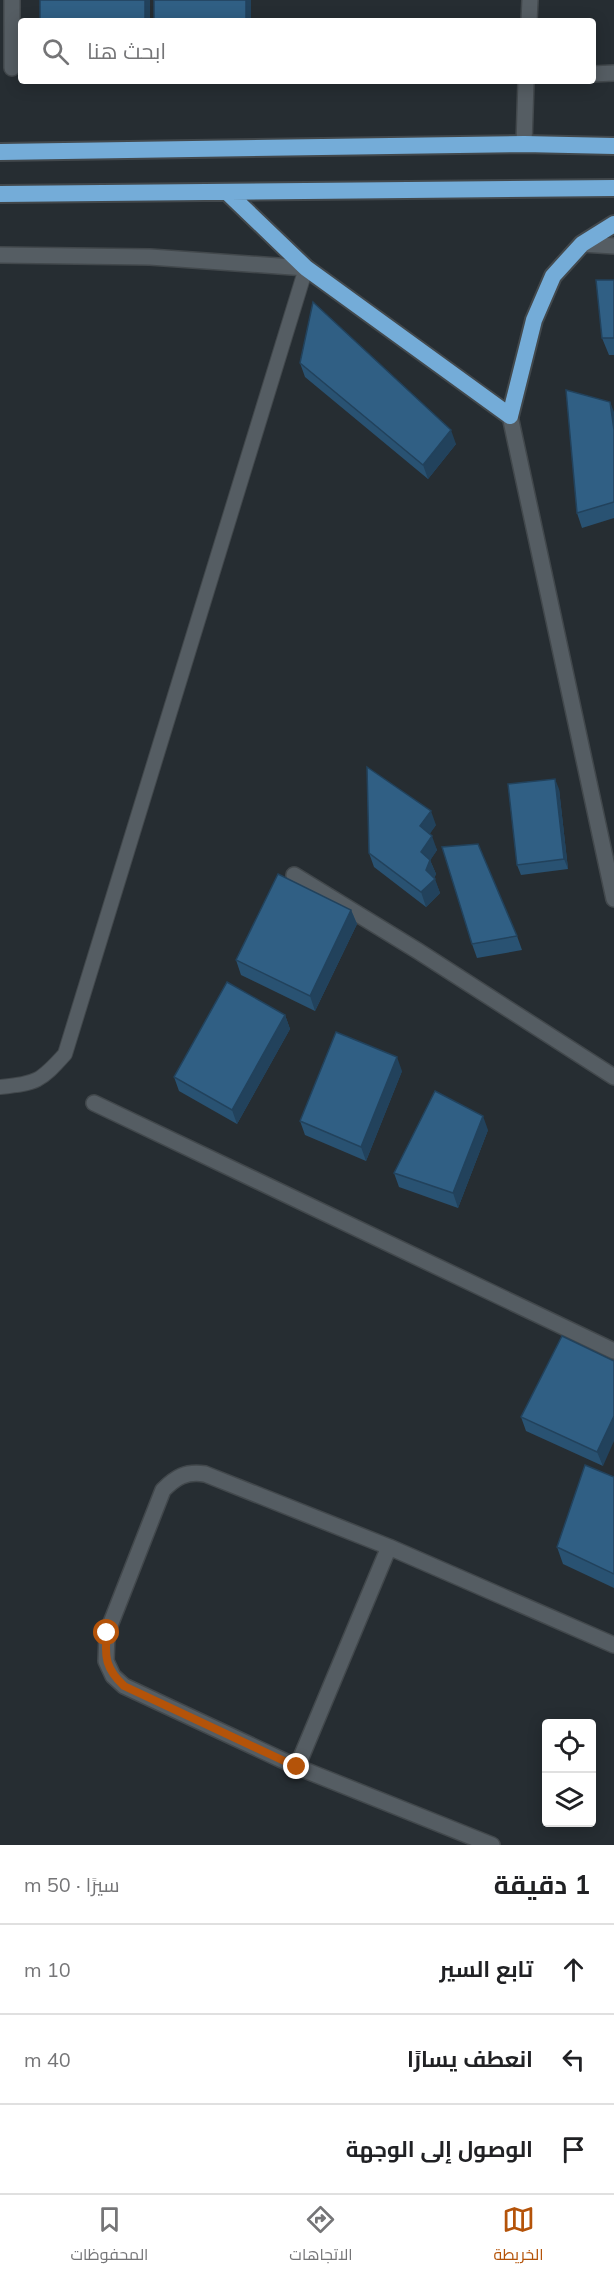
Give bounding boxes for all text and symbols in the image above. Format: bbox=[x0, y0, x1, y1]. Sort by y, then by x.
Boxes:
search box bbox=[18, 18, 596, 84]
icon: search bbox=[39, 35, 72, 68]
text: ابحث هنا bbox=[87, 37, 166, 65]
route start bbox=[93, 1619, 119, 1645]
map controls bbox=[542, 1719, 596, 1827]
button: locate bbox=[542, 1719, 596, 1773]
route end bbox=[283, 1753, 309, 1779]
button: layers bbox=[542, 1773, 596, 1827]
text: 1 دقيقة bbox=[494, 1868, 590, 1901]
text: سيرًا · 50 m bbox=[24, 1872, 120, 1897]
icon: ahead bbox=[557, 1953, 590, 1986]
text: تابع السير bbox=[439, 1955, 533, 1983]
text: 10 m bbox=[24, 1957, 71, 1982]
icon: left bbox=[557, 2043, 590, 2076]
text: انعطف يسارًا bbox=[407, 2045, 533, 2073]
text: 40 m bbox=[24, 2047, 71, 2072]
icon: arrive bbox=[557, 2133, 590, 2166]
text: الوصول إلى الوجهة bbox=[346, 2135, 533, 2163]
tab: المحفوظات bbox=[70, 2203, 148, 2269]
tab: الاتجاهات bbox=[289, 2203, 353, 2269]
tab: الخريطة bbox=[494, 2203, 544, 2269]

